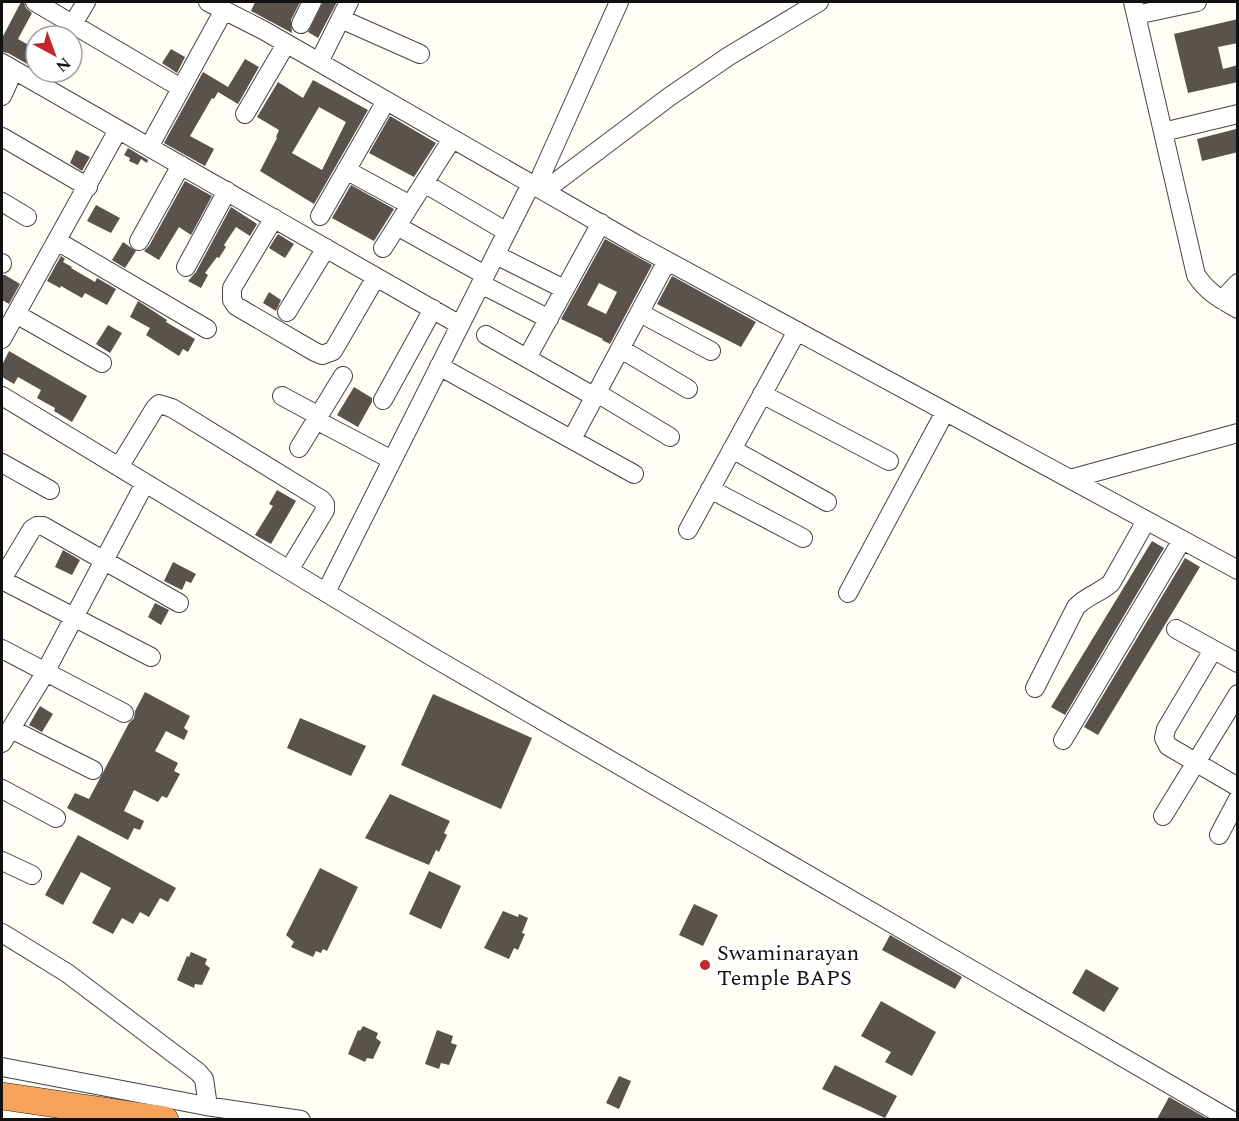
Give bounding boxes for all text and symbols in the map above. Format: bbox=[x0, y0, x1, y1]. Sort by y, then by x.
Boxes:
north arrow bbox=[24, 24, 84, 84]
text: N bbox=[50, 51, 76, 78]
place label: Swaminarayan Temple BAPS bbox=[717, 937, 859, 995]
marker: Swaminarayan Temple BAPS bbox=[698, 958, 712, 972]

